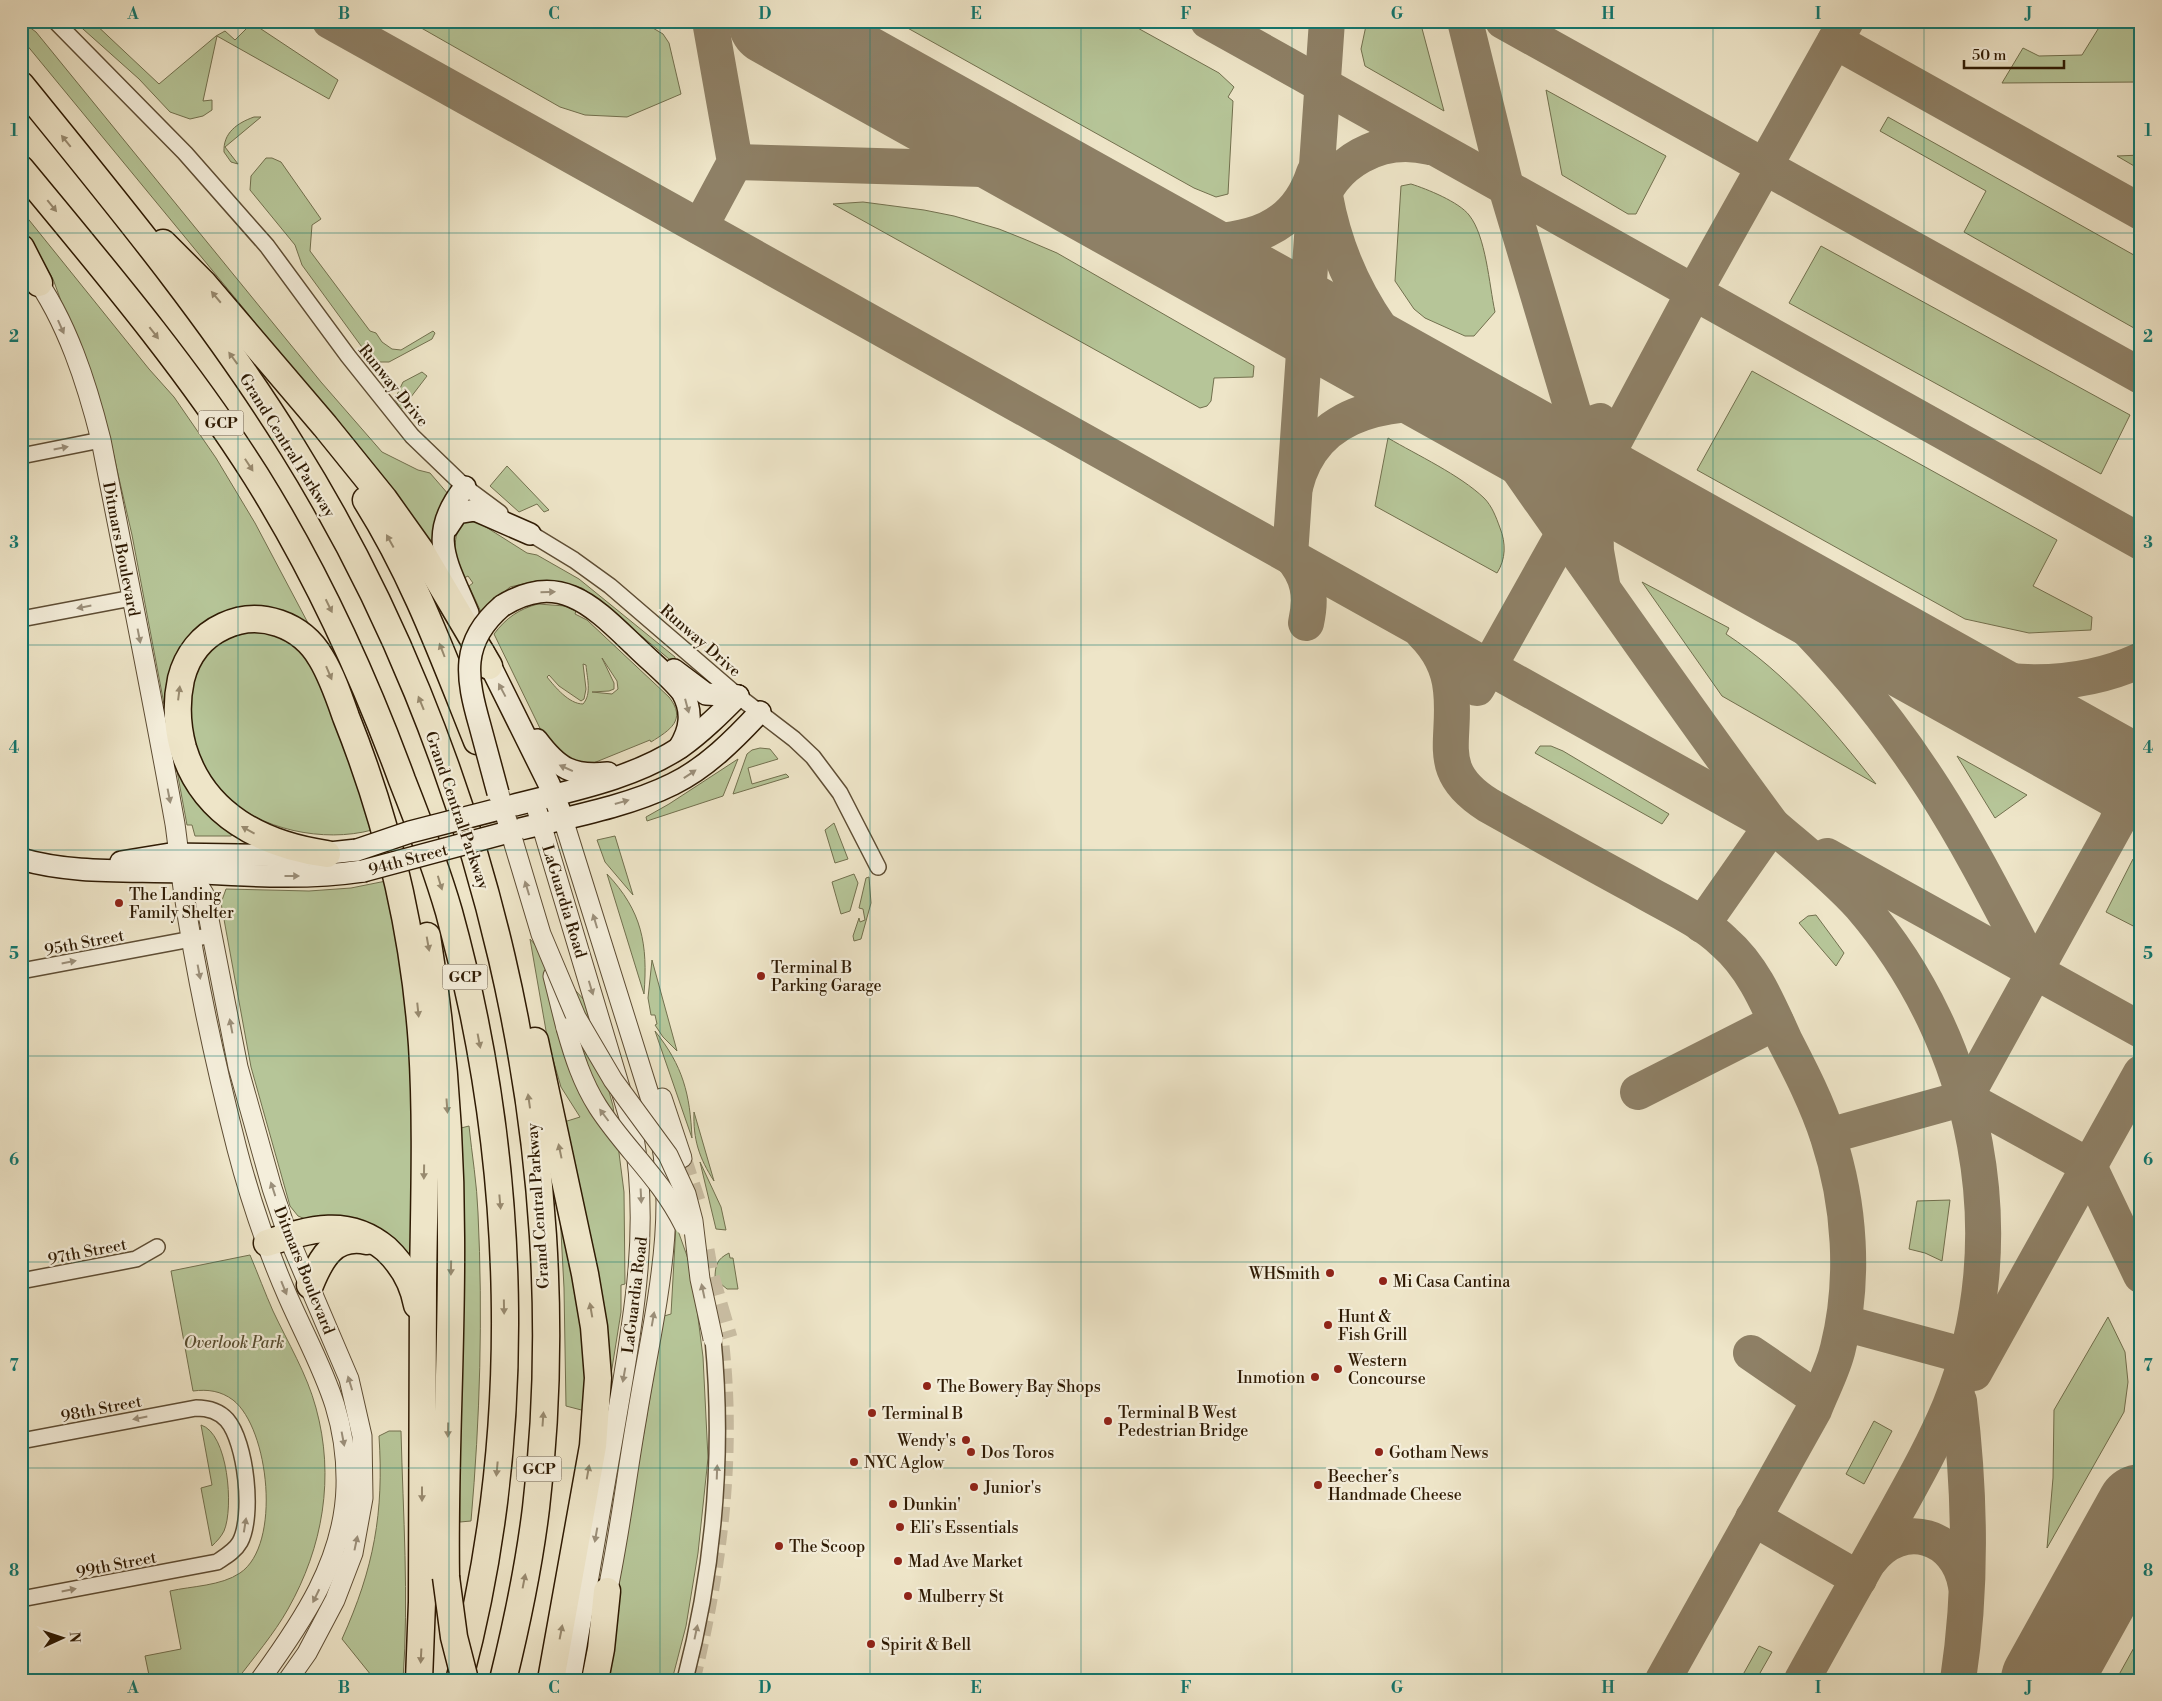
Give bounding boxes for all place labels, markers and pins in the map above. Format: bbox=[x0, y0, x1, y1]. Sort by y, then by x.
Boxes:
place label: The Landing Family Shelter bbox=[129, 885, 234, 923]
marker: The Landing Family Shelter bbox=[113, 897, 125, 909]
place label: Terminal B Parking Garage bbox=[771, 958, 882, 996]
marker: Terminal B Parking Garage bbox=[755, 970, 767, 982]
place label: WHSmith bbox=[1248, 1264, 1320, 1284]
marker: WHSmith bbox=[1324, 1267, 1336, 1279]
place label: Mi Casa Cantina bbox=[1393, 1272, 1511, 1292]
marker: Mi Casa Cantina bbox=[1377, 1275, 1389, 1287]
place label: Hunt & Fish Grill bbox=[1338, 1307, 1407, 1345]
marker: Hunt & Fish Grill bbox=[1322, 1319, 1334, 1331]
place label: Western Concourse bbox=[1347, 1351, 1426, 1389]
marker: Western Concourse bbox=[1332, 1363, 1344, 1375]
place label: Inmotion bbox=[1237, 1368, 1305, 1388]
marker: Inmotion bbox=[1309, 1371, 1321, 1383]
place label: The Bowery Bay Shops bbox=[937, 1377, 1101, 1397]
marker: The Bowery Bay Shops bbox=[921, 1380, 933, 1392]
place label: Terminal B West Pedestrian Bridge bbox=[1118, 1403, 1248, 1441]
place label: Terminal B bbox=[882, 1404, 963, 1424]
marker: Terminal B bbox=[866, 1407, 878, 1419]
marker: Terminal B West Pedestrian Bridge bbox=[1102, 1415, 1114, 1427]
place label: Wendy's bbox=[896, 1431, 956, 1451]
marker: Wendy's bbox=[960, 1434, 972, 1446]
place label: Dos Toros bbox=[981, 1443, 1054, 1463]
place label: Gotham News bbox=[1389, 1443, 1489, 1463]
marker: Dos Toros bbox=[965, 1446, 977, 1458]
marker: Gotham News bbox=[1373, 1446, 1385, 1458]
place label: NYC Aglow bbox=[864, 1453, 945, 1473]
marker: NYC Aglow bbox=[848, 1456, 860, 1468]
place label: Beecher’s Handmade Cheese bbox=[1327, 1467, 1462, 1505]
place label: Junior's bbox=[983, 1478, 1041, 1498]
marker: Beecher’s Handmade Cheese bbox=[1312, 1479, 1324, 1491]
marker: Junior's bbox=[968, 1481, 980, 1493]
place label: Dunkin' bbox=[903, 1495, 961, 1515]
marker: Dunkin' bbox=[887, 1498, 899, 1510]
place label: Eli's Essentials bbox=[910, 1518, 1018, 1538]
marker: Eli's Essentials bbox=[894, 1521, 906, 1533]
place label: The Scoop bbox=[789, 1537, 865, 1557]
marker: The Scoop bbox=[773, 1540, 785, 1552]
place label: Mad Ave Market bbox=[908, 1552, 1023, 1572]
marker: Mad Ave Market bbox=[892, 1555, 904, 1567]
place label: Mulberry St bbox=[918, 1587, 1004, 1607]
marker: Mulberry St bbox=[902, 1590, 914, 1602]
place label: Spirit & Bell bbox=[881, 1635, 971, 1655]
marker: Spirit & Bell bbox=[865, 1638, 877, 1650]

